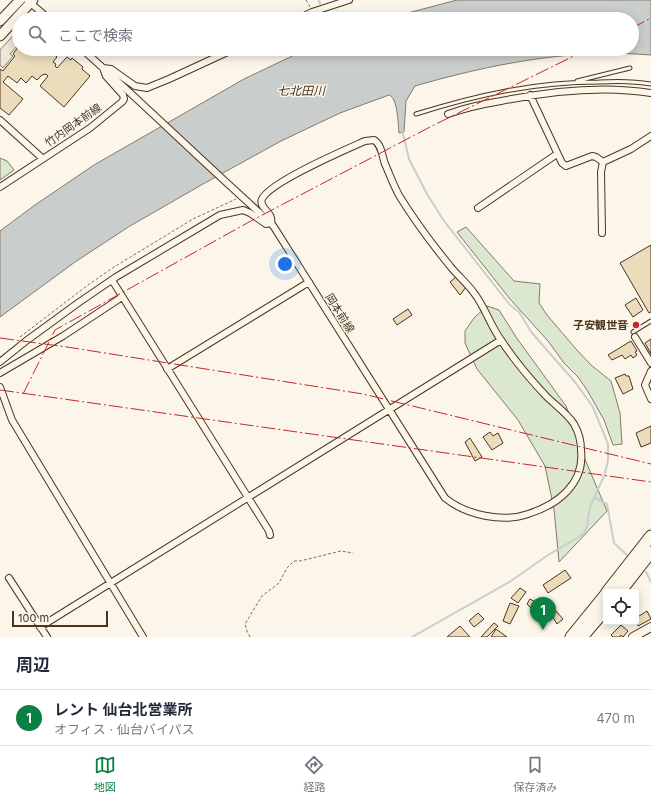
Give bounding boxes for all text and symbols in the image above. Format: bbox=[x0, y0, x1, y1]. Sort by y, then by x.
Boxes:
search box bbox=[12, 12, 639, 56]
icon: search bbox=[26, 23, 48, 45]
text: ここで検索 bbox=[58, 26, 133, 45]
water label: 七北田川 bbox=[277, 83, 327, 98]
street label: 竹内岡本前線 bbox=[42, 100, 104, 150]
your location bbox=[275, 254, 295, 274]
street label: 岡本前線 bbox=[322, 291, 358, 335]
place label: 子安観世音 bbox=[573, 318, 628, 332]
marker: 子安観世音 bbox=[631, 320, 641, 330]
map controls bbox=[603, 589, 639, 625]
button: locate bbox=[603, 589, 639, 625]
pin: 1 bbox=[530, 597, 556, 630]
scale bar bbox=[12, 609, 108, 628]
text: 100 m bbox=[18, 611, 49, 625]
text: 周辺 bbox=[16, 655, 50, 675]
text: レント 仙台北営業所 bbox=[54, 700, 193, 719]
text: 1 bbox=[26, 710, 32, 726]
text: 470 m bbox=[596, 710, 635, 726]
text: オフィス · 仙台バイパス bbox=[54, 721, 195, 737]
tab: 地図 bbox=[94, 754, 116, 794]
tab: 経路 bbox=[303, 754, 325, 794]
tab: 保存済み bbox=[513, 754, 557, 794]

